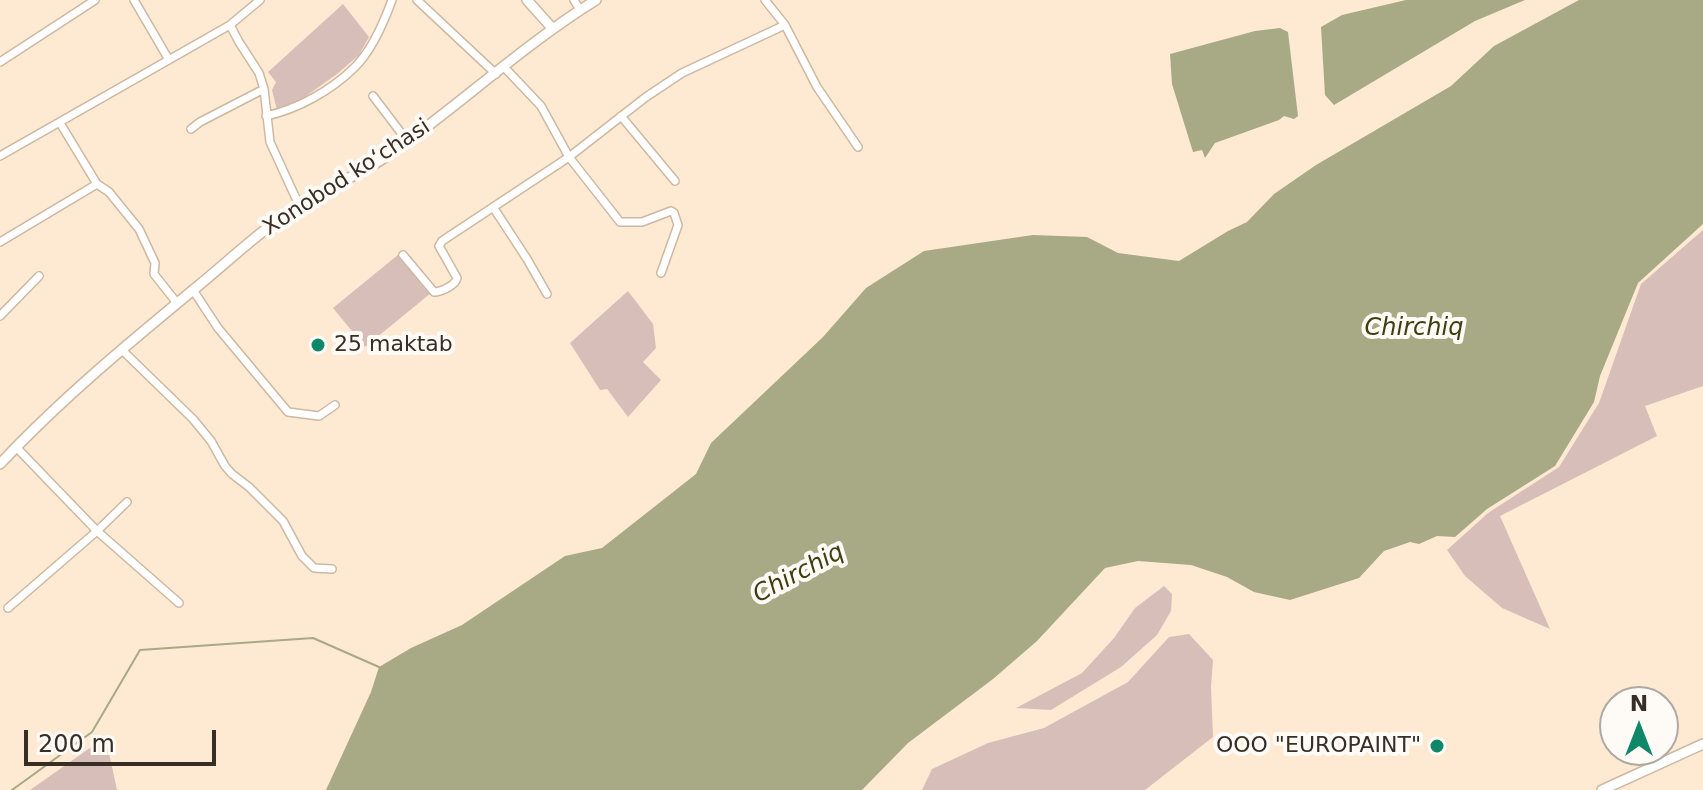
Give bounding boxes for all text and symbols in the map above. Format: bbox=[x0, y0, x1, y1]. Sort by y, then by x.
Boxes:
street label: Xonobod koʻchasi bbox=[259, 114, 435, 242]
water label: Chirchiq bbox=[1365, 315, 1463, 343]
place label: 25 maktab bbox=[334, 332, 453, 358]
marker: 25 maktab bbox=[309, 336, 327, 354]
water label: Chirchiq bbox=[749, 538, 849, 610]
north arrow bbox=[1599, 686, 1679, 766]
text: N bbox=[1630, 691, 1648, 716]
scale bar bbox=[28, 714, 220, 764]
text: 200 m bbox=[38, 730, 115, 758]
place label: OOO "EUROPAINT" bbox=[1216, 733, 1421, 759]
marker: OOO "EUROPAINT" bbox=[1428, 737, 1446, 755]

